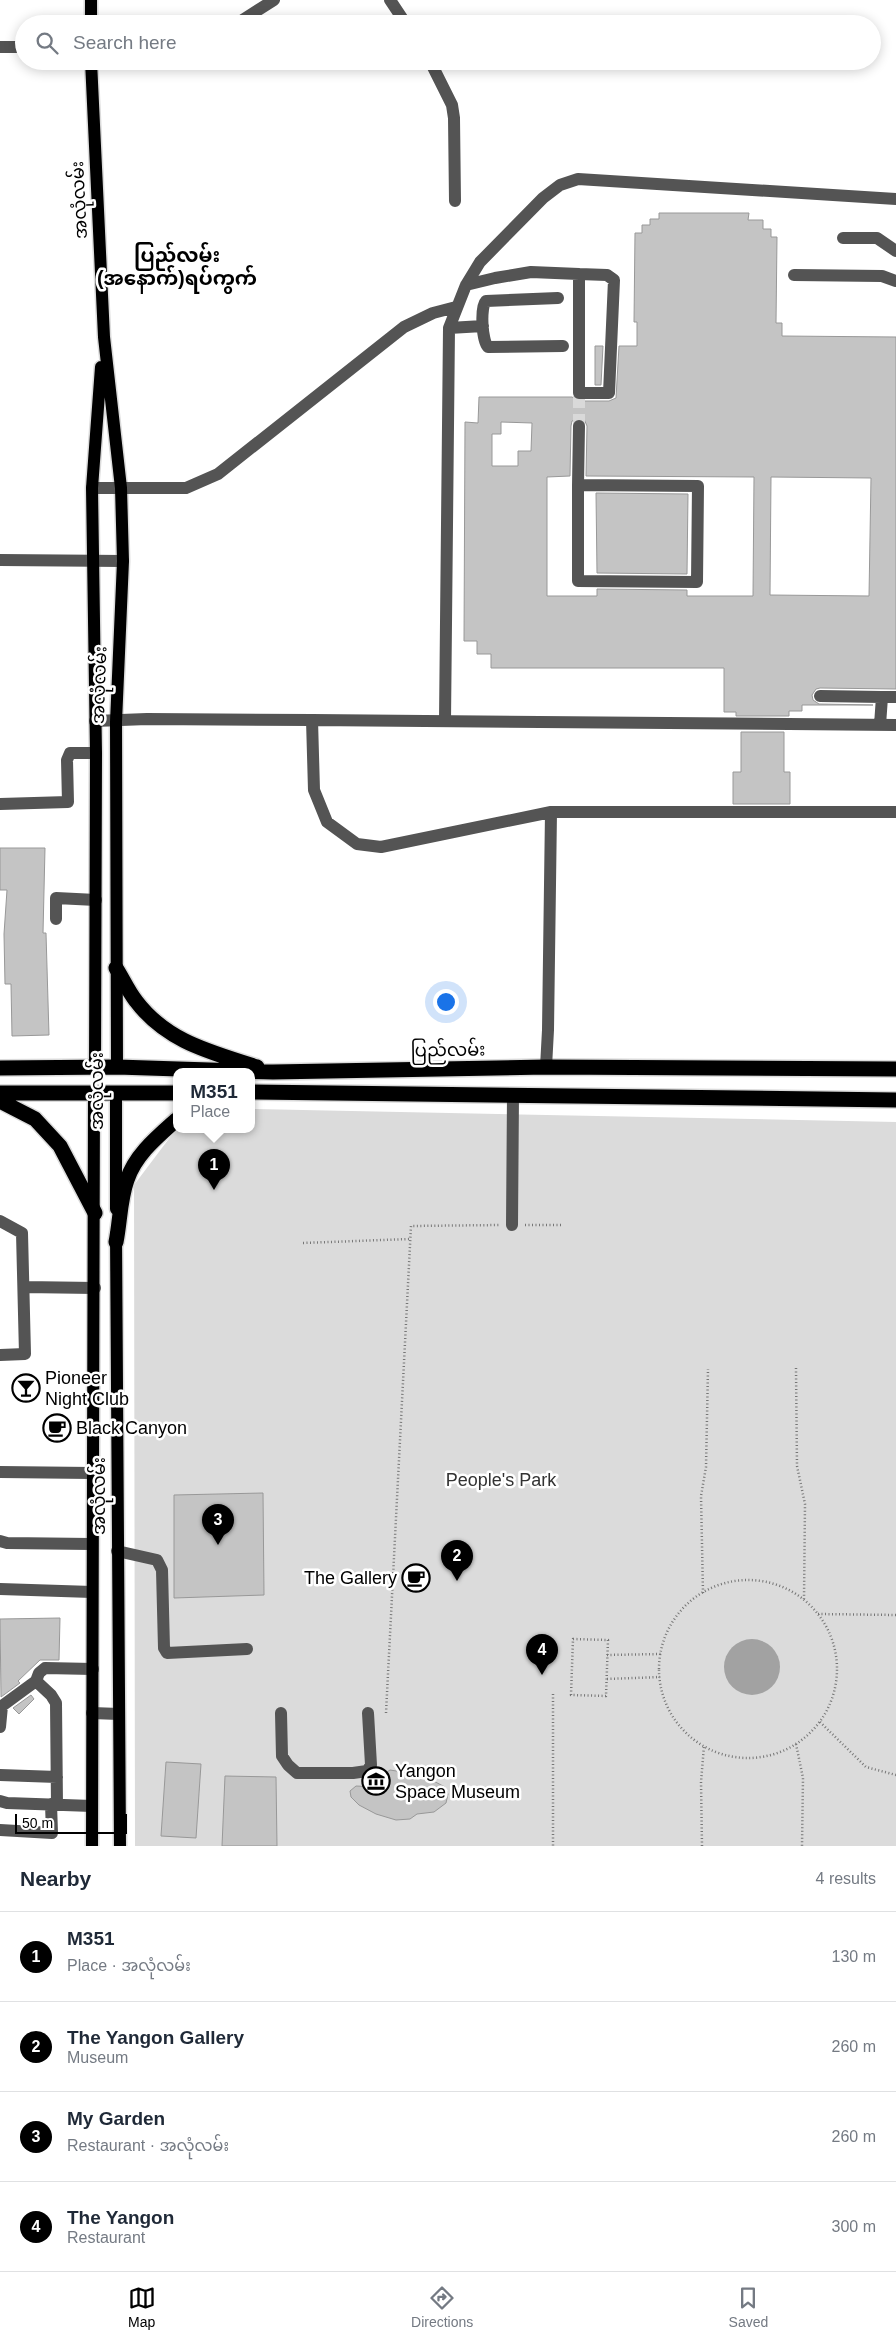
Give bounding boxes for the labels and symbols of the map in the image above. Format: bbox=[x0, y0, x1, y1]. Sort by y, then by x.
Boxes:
street label: အလုံလမ်း bbox=[64, 160, 96, 240]
district label: ပြည်လမ်း (အနောက်)ရပ်ကွက် bbox=[97, 242, 257, 294]
street label: အလုံလမ်း bbox=[85, 645, 115, 725]
your location bbox=[433, 989, 459, 1015]
street label: ပြည်လမ်း bbox=[410, 1036, 486, 1066]
street label: အလုံလမ်း bbox=[84, 1052, 112, 1130]
pin: 1 bbox=[198, 1149, 230, 1190]
place label: Pioneer Night Club bbox=[45, 1368, 129, 1409]
bar icon: Pioneer Night Club bbox=[11, 1373, 41, 1403]
cafe icon: Black Canyon bbox=[42, 1413, 72, 1443]
place label: Black Canyon bbox=[76, 1418, 187, 1438]
street label: အလုံလမ်း bbox=[86, 1457, 114, 1535]
park label: People's Park bbox=[446, 1470, 557, 1490]
pin: 3 bbox=[202, 1504, 234, 1545]
pin: 2 bbox=[441, 1540, 473, 1581]
cafe icon: The Gallery bbox=[401, 1563, 431, 1593]
place label: The Gallery bbox=[304, 1568, 397, 1588]
pin: 4 bbox=[526, 1634, 558, 1675]
place label: Yangon Space Museum bbox=[395, 1761, 520, 1802]
museum icon: Yangon Space Museum bbox=[361, 1766, 391, 1796]
scale bar bbox=[15, 1811, 128, 1834]

